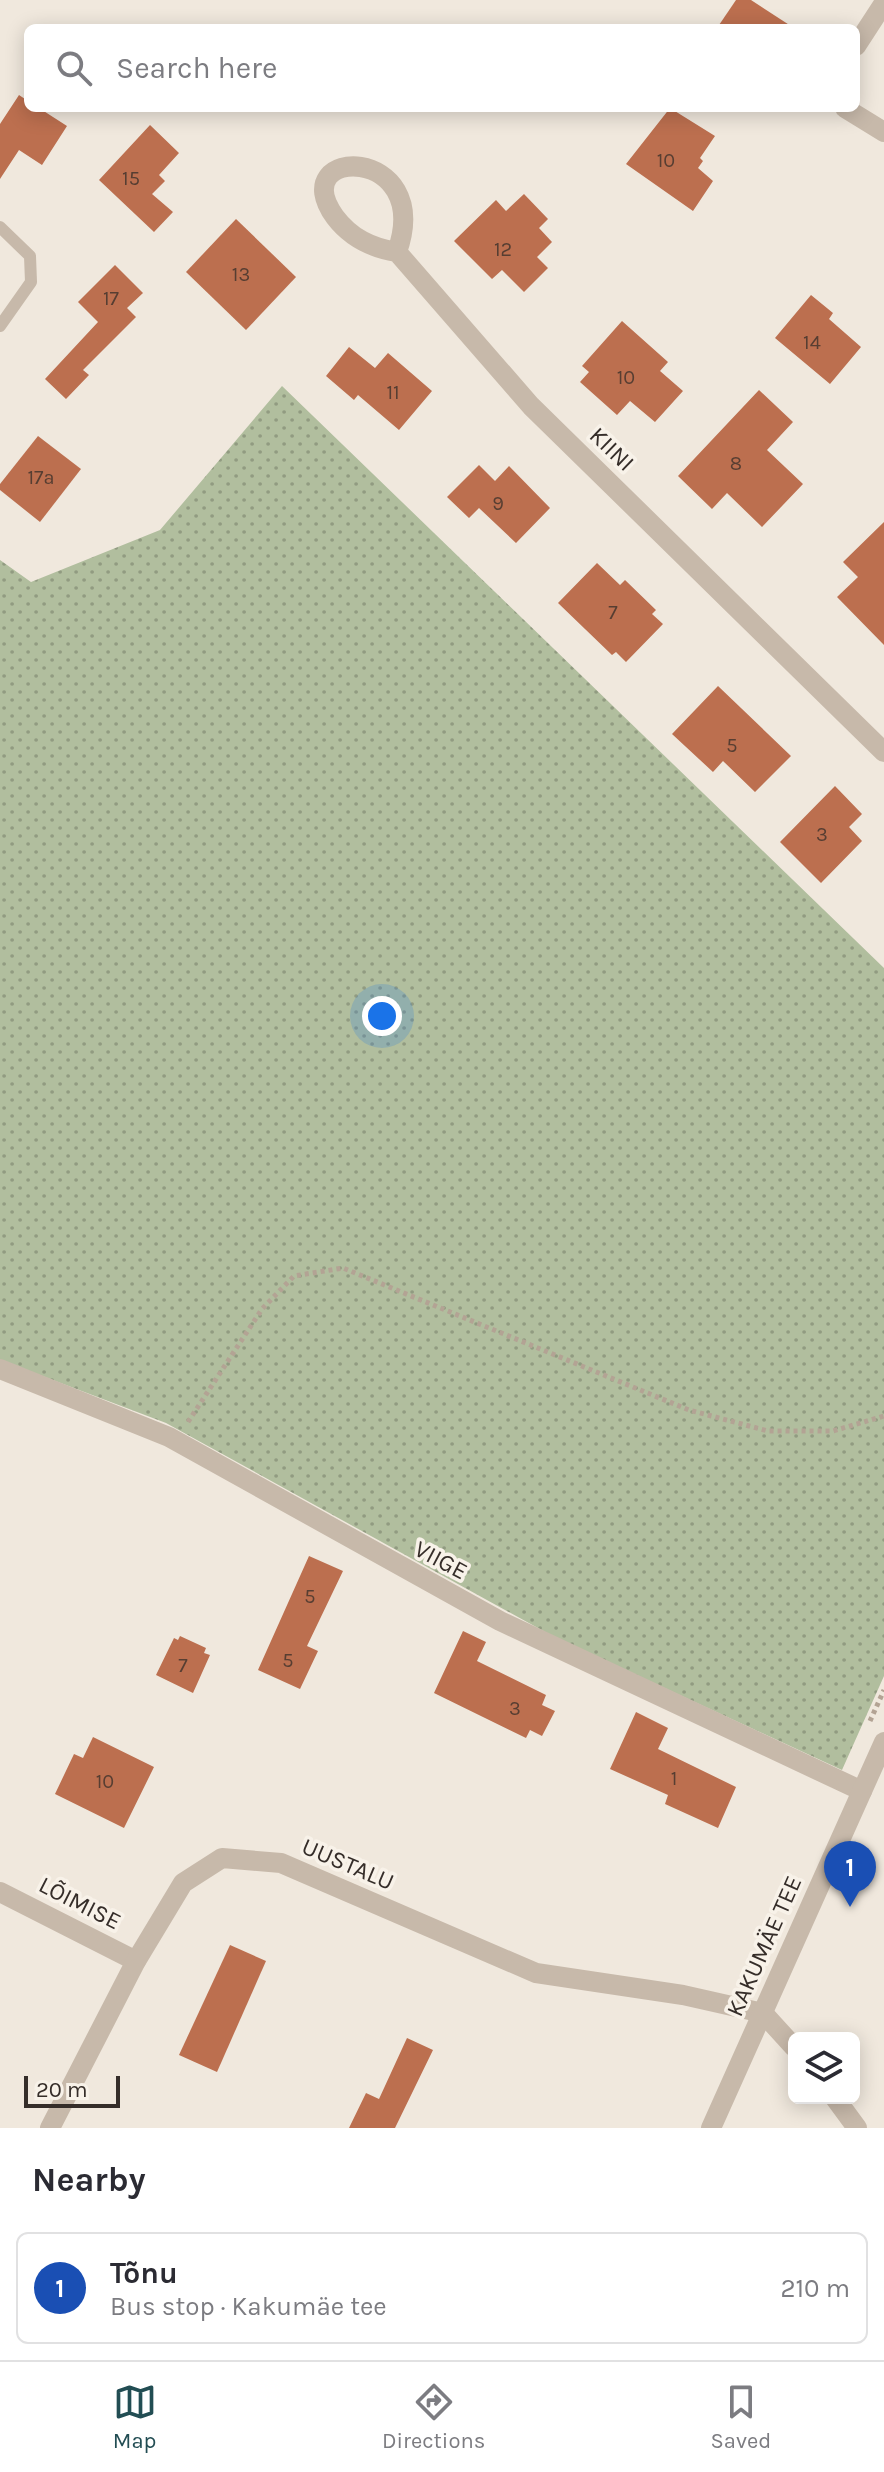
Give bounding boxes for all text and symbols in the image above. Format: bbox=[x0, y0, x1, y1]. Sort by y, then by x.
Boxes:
search box bbox=[24, 24, 860, 112]
icon: search bbox=[52, 46, 96, 90]
text: Search here bbox=[116, 50, 277, 86]
house number: 10 bbox=[657, 149, 675, 172]
house number: 15 bbox=[122, 167, 140, 190]
house number: 12 bbox=[494, 238, 512, 261]
house number: 13 bbox=[232, 263, 250, 286]
house number: 17 bbox=[103, 287, 120, 310]
house number: 14 bbox=[803, 331, 821, 354]
house number: 10 bbox=[617, 366, 635, 389]
house number: 11 bbox=[386, 381, 400, 404]
street label: KIINI bbox=[584, 421, 640, 477]
house number: 8 bbox=[730, 452, 742, 475]
house number: 17a bbox=[27, 466, 55, 489]
house number: 9 bbox=[492, 492, 504, 515]
house number: 7 bbox=[608, 601, 618, 624]
house number: 5 bbox=[726, 734, 738, 757]
house number: 3 bbox=[816, 823, 828, 846]
your location bbox=[362, 996, 402, 1036]
street label: VIIGE bbox=[410, 1535, 472, 1585]
house number: 5 bbox=[304, 1585, 316, 1608]
house number: 5 bbox=[282, 1649, 294, 1672]
house number: 7 bbox=[178, 1654, 188, 1677]
house number: 3 bbox=[509, 1697, 521, 1720]
house number: 1 bbox=[671, 1767, 677, 1790]
house number: 10 bbox=[96, 1770, 114, 1793]
street label: UUSTALU bbox=[298, 1832, 398, 1896]
pin: 1 bbox=[824, 1841, 876, 1907]
street label: LÕIMISE bbox=[34, 1870, 126, 1936]
street label: KAKUMÄE TEE bbox=[721, 1871, 807, 2021]
map controls bbox=[788, 2032, 860, 2104]
button: layers bbox=[788, 2032, 860, 2104]
scale bar bbox=[24, 2072, 120, 2108]
text: 20 m bbox=[36, 2077, 88, 2103]
text: Nearby bbox=[32, 2160, 146, 2200]
text: Tõnu bbox=[110, 2255, 178, 2291]
text: 1 bbox=[55, 2273, 65, 2304]
text: 210 m bbox=[780, 2273, 850, 2304]
text: Bus stop · Kakumäe tee bbox=[110, 2291, 387, 2322]
tab: Map bbox=[113, 2380, 157, 2454]
tab: Directions bbox=[382, 2380, 485, 2454]
tab: Saved bbox=[711, 2380, 771, 2454]

